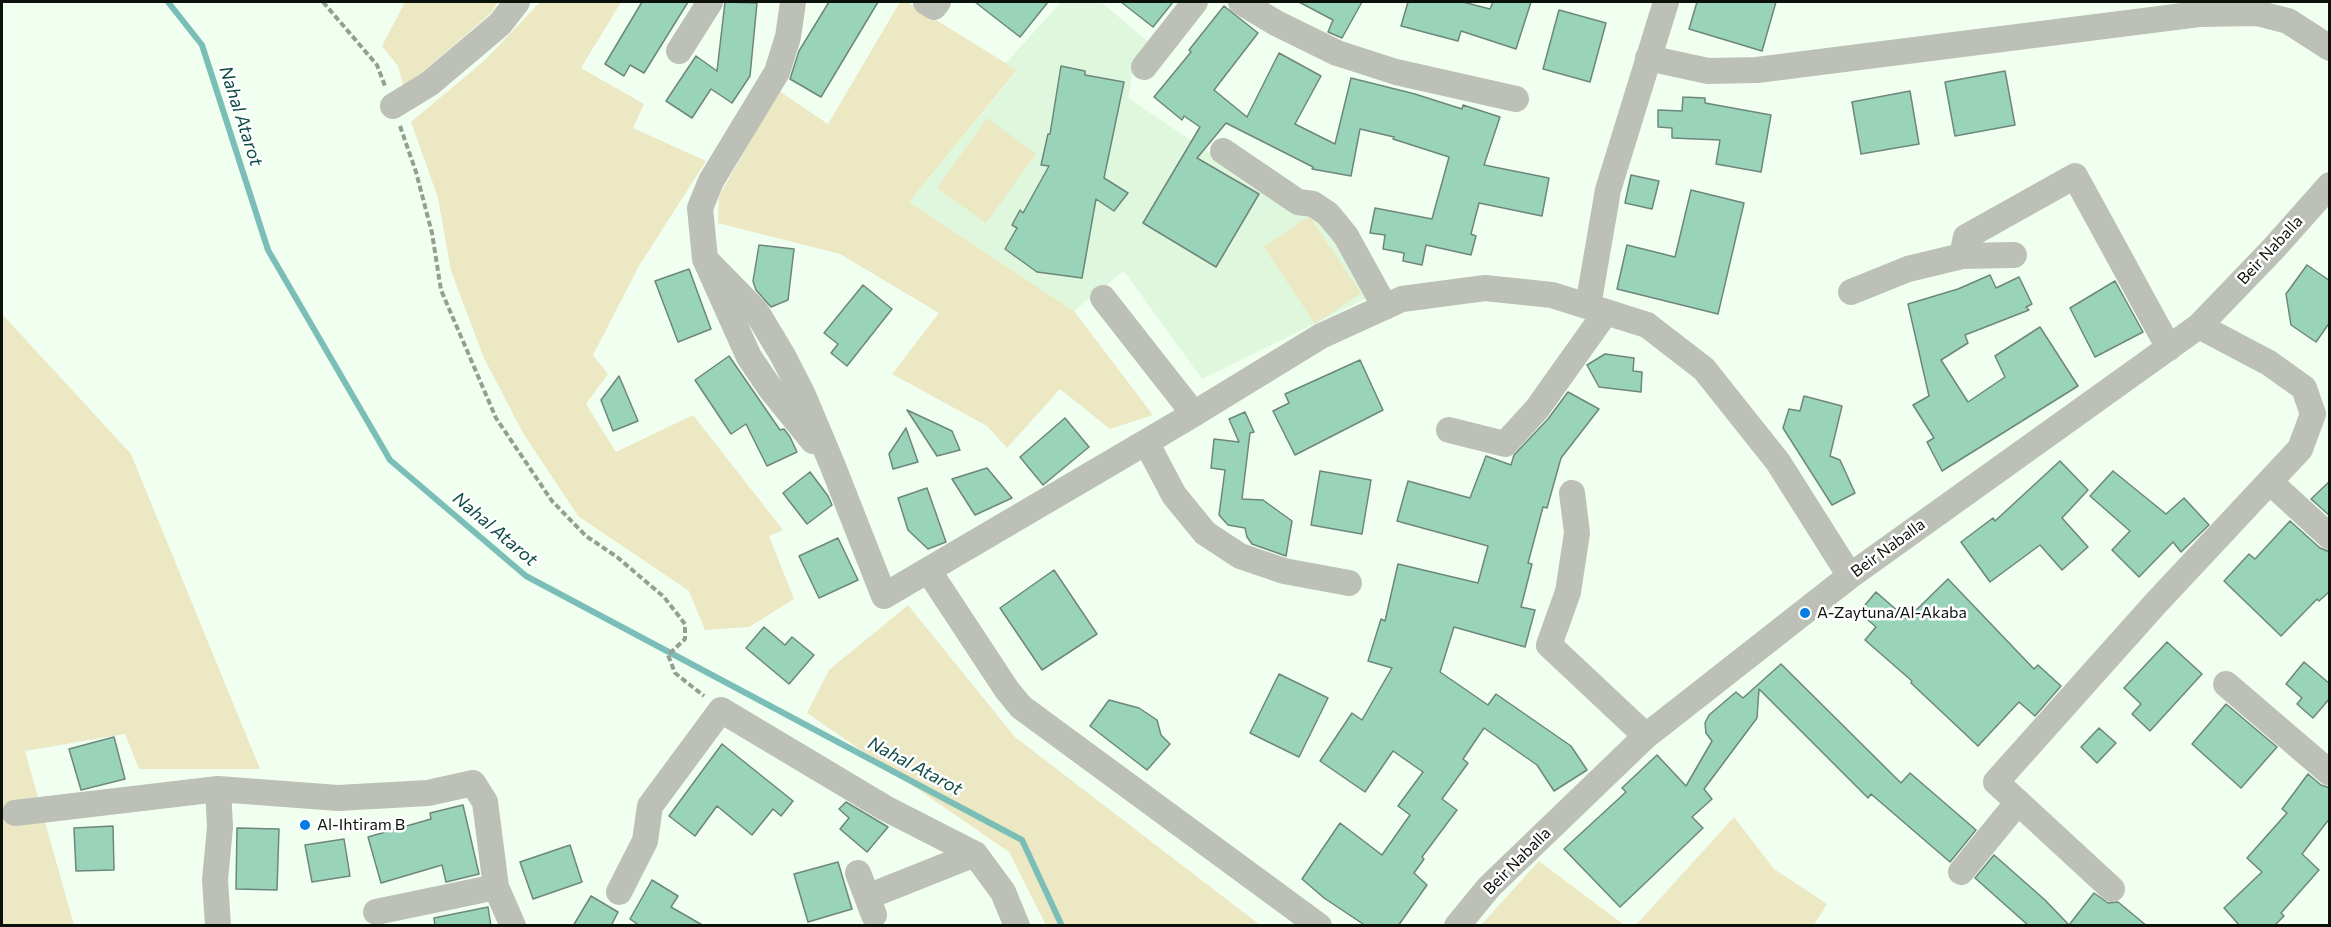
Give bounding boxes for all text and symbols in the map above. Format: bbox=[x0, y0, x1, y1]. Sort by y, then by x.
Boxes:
water label: Nahal Atarot bbox=[215, 63, 267, 169]
street label: Beir Naballa bbox=[2233, 212, 2307, 288]
water label: Nahal Atarot bbox=[448, 487, 542, 571]
street label: Beir Naballa bbox=[1847, 515, 1929, 581]
place label: A-Zaytuna/Al-Akaba bbox=[1817, 603, 1967, 623]
marker: A-Zaytuna/Al-Akaba bbox=[1798, 606, 1812, 620]
water label: Nahal Atarot bbox=[864, 732, 966, 800]
place label: Al-Ihtiram B bbox=[317, 815, 405, 835]
marker: Al-Ihtiram B bbox=[298, 818, 312, 832]
street label: Beir Naballa bbox=[1479, 823, 1555, 899]

